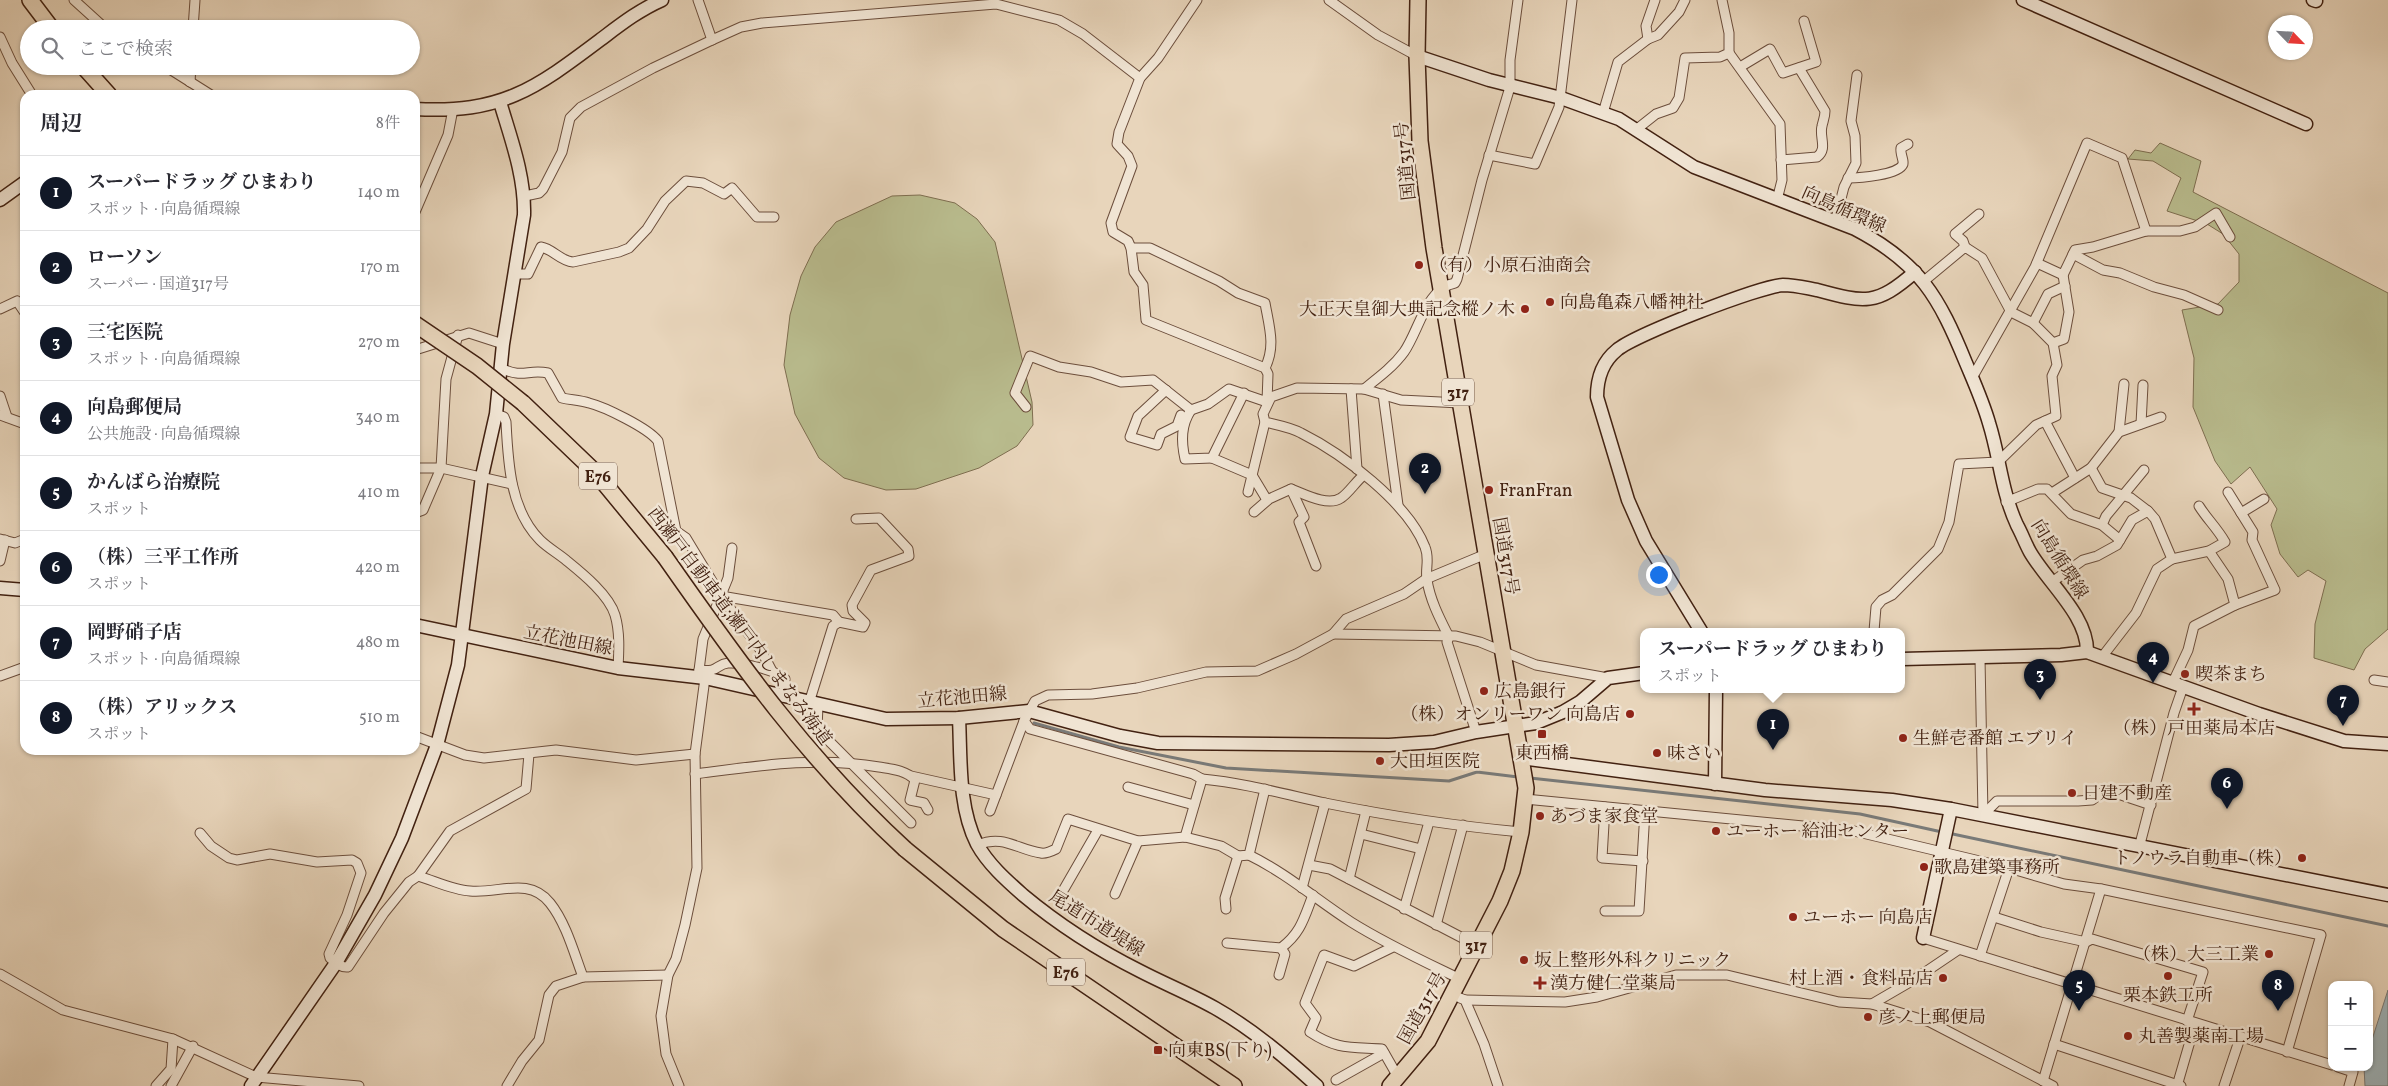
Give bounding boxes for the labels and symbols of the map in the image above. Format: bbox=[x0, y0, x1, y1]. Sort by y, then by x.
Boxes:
north arrow bbox=[2268, 15, 2313, 60]
street label: 国道317号 bbox=[1390, 120, 1423, 201]
street label: 向島循環線 bbox=[1797, 181, 1890, 240]
place label: （有）小原石油商会 bbox=[1429, 254, 1591, 279]
marker: （有）小原石油商会 bbox=[1413, 259, 1425, 271]
place label: 向島亀森八幡神社 bbox=[1560, 291, 1704, 316]
marker: 向島亀森八幡神社 bbox=[1544, 296, 1556, 308]
place label: 大正天皇御大典記念樅ノ木 bbox=[1299, 298, 1515, 323]
marker: 大正天皇御大典記念樅ノ木 bbox=[1519, 303, 1531, 315]
road number: 317 bbox=[1442, 378, 1474, 406]
pin: 2 bbox=[1409, 453, 1441, 494]
road number: E76 bbox=[579, 462, 617, 490]
place label: FranFran bbox=[1499, 479, 1573, 504]
marker: FranFran bbox=[1483, 484, 1495, 496]
street label: 西瀬戸自動車道;瀬戸内しまなみ海道 bbox=[641, 503, 837, 751]
street label: 国道317号 bbox=[1485, 515, 1524, 597]
street label: 向島循環線 bbox=[2024, 515, 2093, 605]
your location bbox=[1646, 562, 1672, 588]
street label: 立花池田線 bbox=[521, 621, 614, 662]
pin: 4 bbox=[2137, 642, 2169, 683]
pin: 3 bbox=[2024, 659, 2056, 700]
place label: 喫茶まち bbox=[2195, 663, 2267, 688]
marker: 喫茶まち bbox=[2179, 668, 2191, 680]
place label: 広島銀行 bbox=[1494, 680, 1566, 705]
street label: 立花池田線 bbox=[916, 682, 1008, 715]
marker: 広島銀行 bbox=[1478, 685, 1490, 697]
pin: 7 bbox=[2327, 685, 2359, 726]
place label: （株）オンリーワン 向島店 bbox=[1400, 703, 1620, 728]
marker: （株）戸田薬局本店 bbox=[2188, 703, 2200, 715]
marker: （株）オンリーワン 向島店 bbox=[1624, 708, 1636, 720]
pin: 1 bbox=[1757, 709, 1789, 750]
place label: （株）戸田薬局本店 bbox=[2113, 717, 2275, 742]
place label: 生鮮壱番館 エブリイ bbox=[1913, 727, 2077, 752]
marker: 東西橋 bbox=[1536, 728, 1548, 740]
marker: 生鮮壱番館 エブリイ bbox=[1897, 732, 1909, 744]
place label: 東西橋 bbox=[1515, 742, 1569, 767]
place label: 味さい bbox=[1667, 742, 1721, 767]
marker: 味さい bbox=[1651, 747, 1663, 759]
place label: 大田垣医院 bbox=[1390, 750, 1480, 775]
marker: 大田垣医院 bbox=[1374, 755, 1386, 767]
pin: 6 bbox=[2211, 768, 2243, 809]
place label: 日建不動産 bbox=[2082, 782, 2172, 807]
marker: 日建不動産 bbox=[2066, 787, 2078, 799]
place label: あづま家食堂 bbox=[1550, 805, 1658, 830]
marker: あづま家食堂 bbox=[1534, 810, 1546, 822]
place label: ユーホー 給油センター bbox=[1726, 820, 1909, 845]
marker: ユーホー 給油センター bbox=[1710, 825, 1722, 837]
place label: トノウラ自動車（株） bbox=[2113, 847, 2292, 872]
marker: トノウラ自動車（株） bbox=[2296, 852, 2308, 864]
place label: 歌島建築事務所 bbox=[1934, 856, 2060, 881]
marker: 歌島建築事務所 bbox=[1918, 861, 1930, 873]
street label: 尾道市道堤線 bbox=[1044, 885, 1149, 963]
place label: ユーホー 向島店 bbox=[1803, 906, 1933, 931]
marker: ユーホー 向島店 bbox=[1787, 911, 1799, 923]
road number: 317 bbox=[1460, 932, 1492, 958]
place label: （株）大三工業 bbox=[2133, 943, 2259, 968]
marker: （株）大三工業 bbox=[2263, 948, 2275, 960]
place label: 坂上整形外科クリニック bbox=[1534, 949, 1731, 974]
marker: 坂上整形外科クリニック bbox=[1518, 954, 1530, 966]
road number: E76 bbox=[1047, 959, 1085, 986]
place label: 村上酒・食料品店 bbox=[1789, 967, 1933, 992]
street label: 国道317号 bbox=[1393, 968, 1453, 1049]
pin: 5 bbox=[2063, 970, 2095, 1011]
marker: 栗本鉄工所 bbox=[2162, 970, 2174, 982]
pin: 8 bbox=[2262, 970, 2294, 1011]
place label: 漢方健仁堂薬局 bbox=[1550, 972, 1676, 997]
marker: 村上酒・食料品店 bbox=[1937, 972, 1949, 984]
marker: 漢方健仁堂薬局 bbox=[1534, 977, 1546, 989]
place label: 栗本鉄工所 bbox=[2123, 984, 2213, 1009]
place label: 彦ノ上郵便局 bbox=[1878, 1006, 1986, 1031]
marker: 彦ノ上郵便局 bbox=[1862, 1011, 1874, 1023]
place label: 丸善製薬南工場 bbox=[2138, 1025, 2264, 1050]
marker: 丸善製薬南工場 bbox=[2122, 1030, 2134, 1042]
place label: 向東BS(下り) bbox=[1168, 1039, 1272, 1064]
marker: 向東BS(下り) bbox=[1152, 1044, 1164, 1056]

